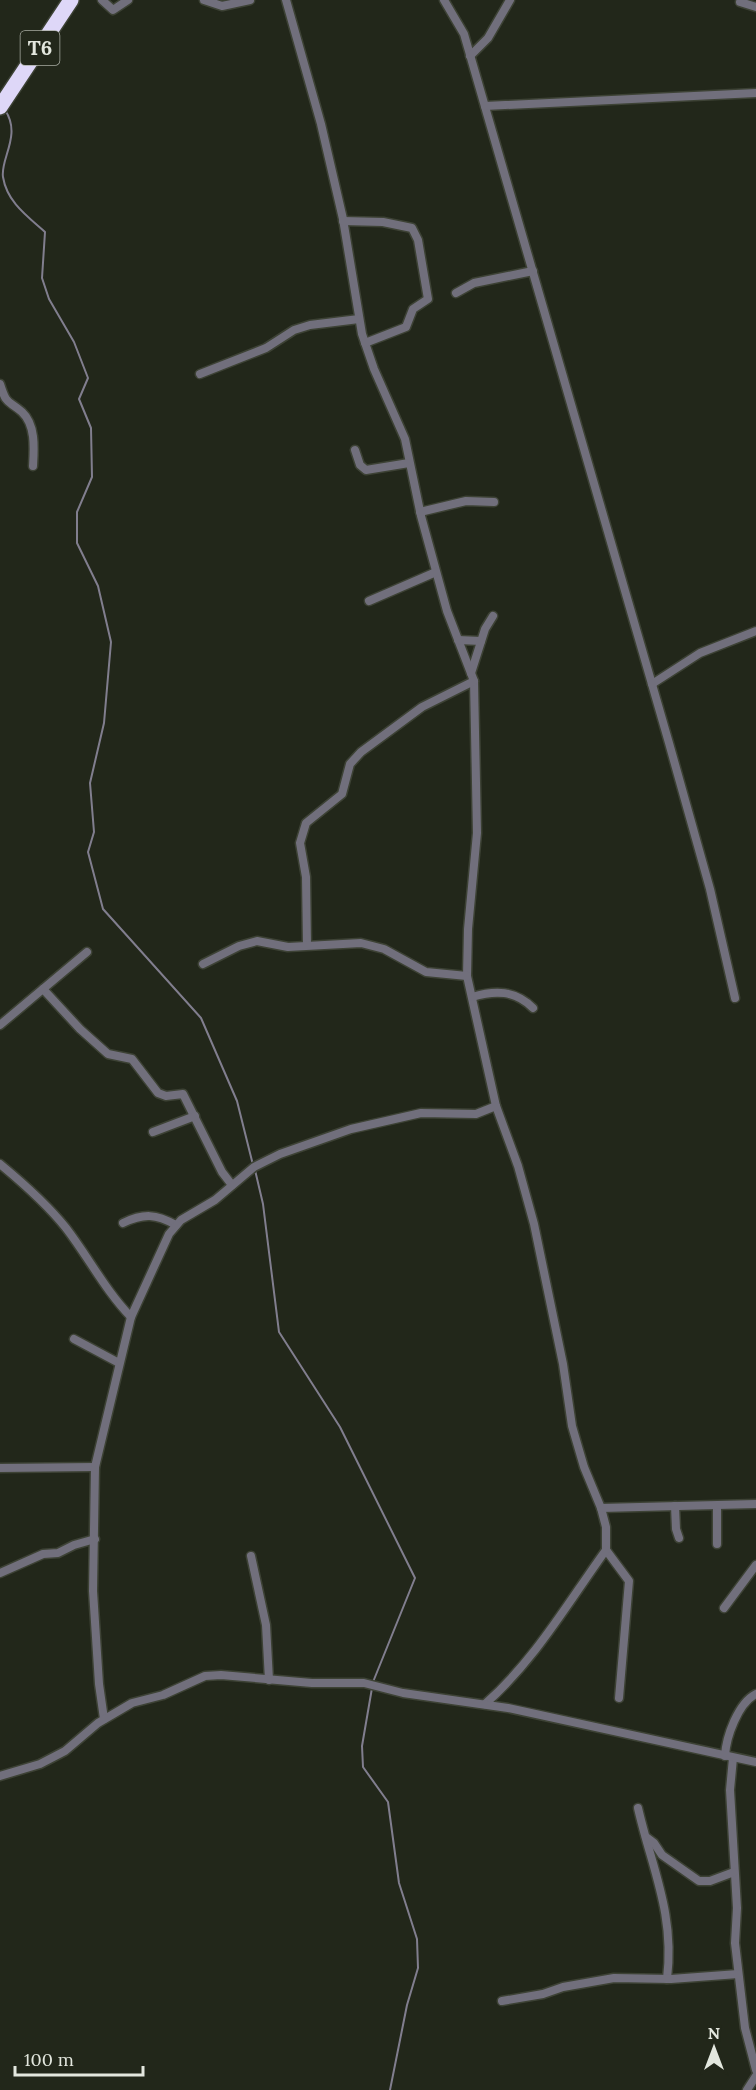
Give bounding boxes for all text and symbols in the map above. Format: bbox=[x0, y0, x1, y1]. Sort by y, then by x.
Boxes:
road number: T6 bbox=[20, 31, 60, 65]
north arrow bbox=[684, 2018, 744, 2078]
text: N bbox=[708, 2023, 720, 2043]
scale bar bbox=[15, 2039, 142, 2077]
text: 100 m bbox=[24, 2048, 74, 2071]

